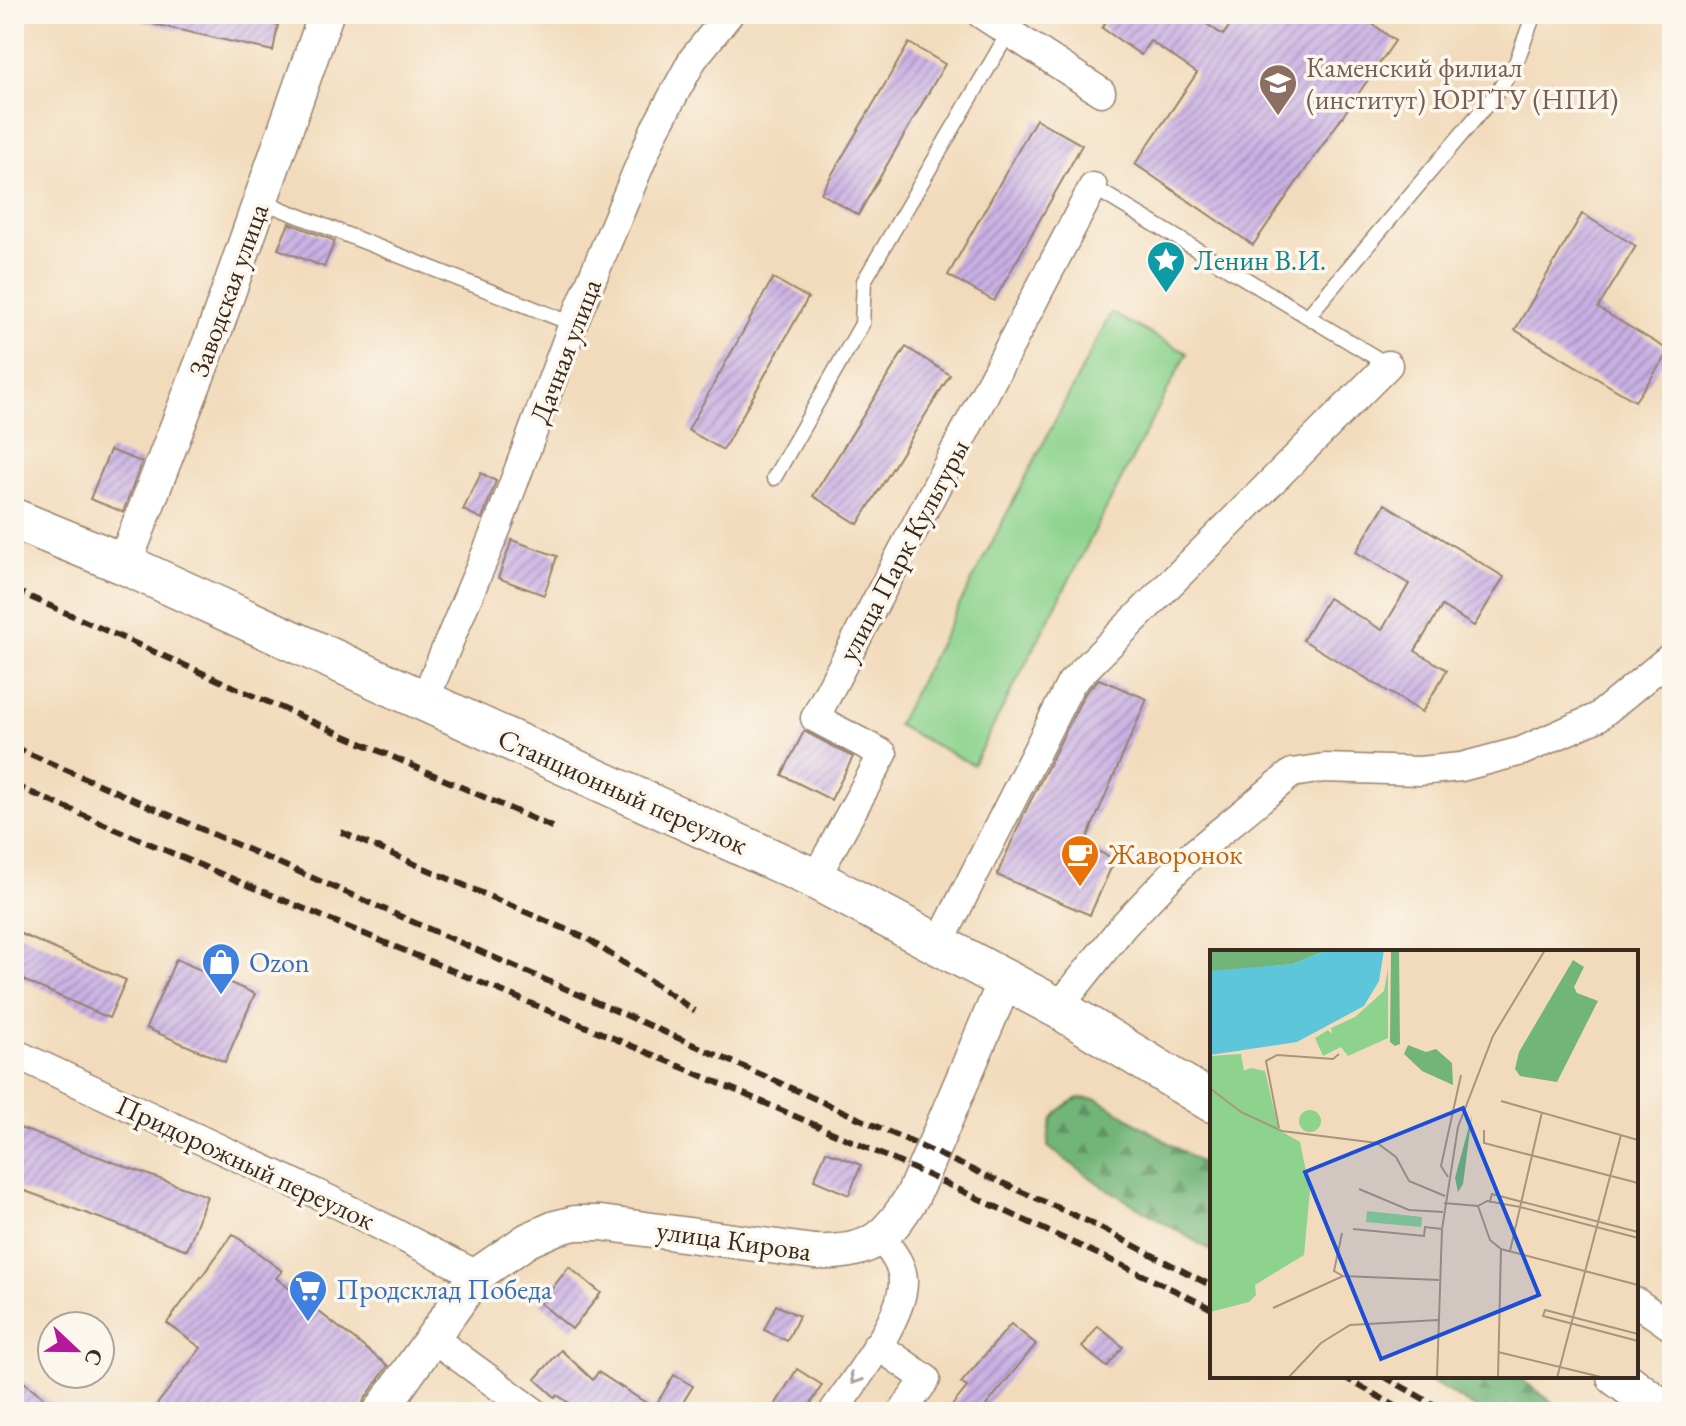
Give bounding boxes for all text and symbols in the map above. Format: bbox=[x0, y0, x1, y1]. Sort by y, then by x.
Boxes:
place label: Каменский филиал (институт) ЮРГТУ (НПИ) bbox=[1306, 49, 1618, 117]
school or university icon: Каменский филиал (институт) ЮРГТУ (НПИ) bbox=[1257, 62, 1299, 117]
street label: Заводская улица bbox=[180, 198, 276, 382]
place icon: Ленин В.И. bbox=[1145, 239, 1187, 294]
place label: Ленин В.И. bbox=[1194, 242, 1326, 278]
street label: Дачная улица bbox=[521, 273, 609, 428]
street label: улица Парк Культуры bbox=[829, 433, 977, 667]
street label: Станционный переулок bbox=[493, 720, 753, 862]
cafe icon: Жаворонок bbox=[1059, 833, 1101, 888]
place label: Жаворонок bbox=[1107, 836, 1243, 872]
shop icon: Ozon bbox=[200, 941, 242, 996]
place label: Ozon bbox=[249, 944, 310, 980]
inset map bbox=[1210, 950, 1638, 1378]
street label: Придорожный переулок bbox=[111, 1086, 381, 1238]
street label: улица Кирова bbox=[654, 1211, 814, 1269]
supermarket icon: Продсклад Победа bbox=[287, 1268, 329, 1323]
place label: Продсклад Победа bbox=[336, 1271, 553, 1307]
north arrow bbox=[36, 1310, 116, 1390]
text: С bbox=[78, 1345, 110, 1370]
one-way arrow bbox=[850, 1370, 865, 1384]

